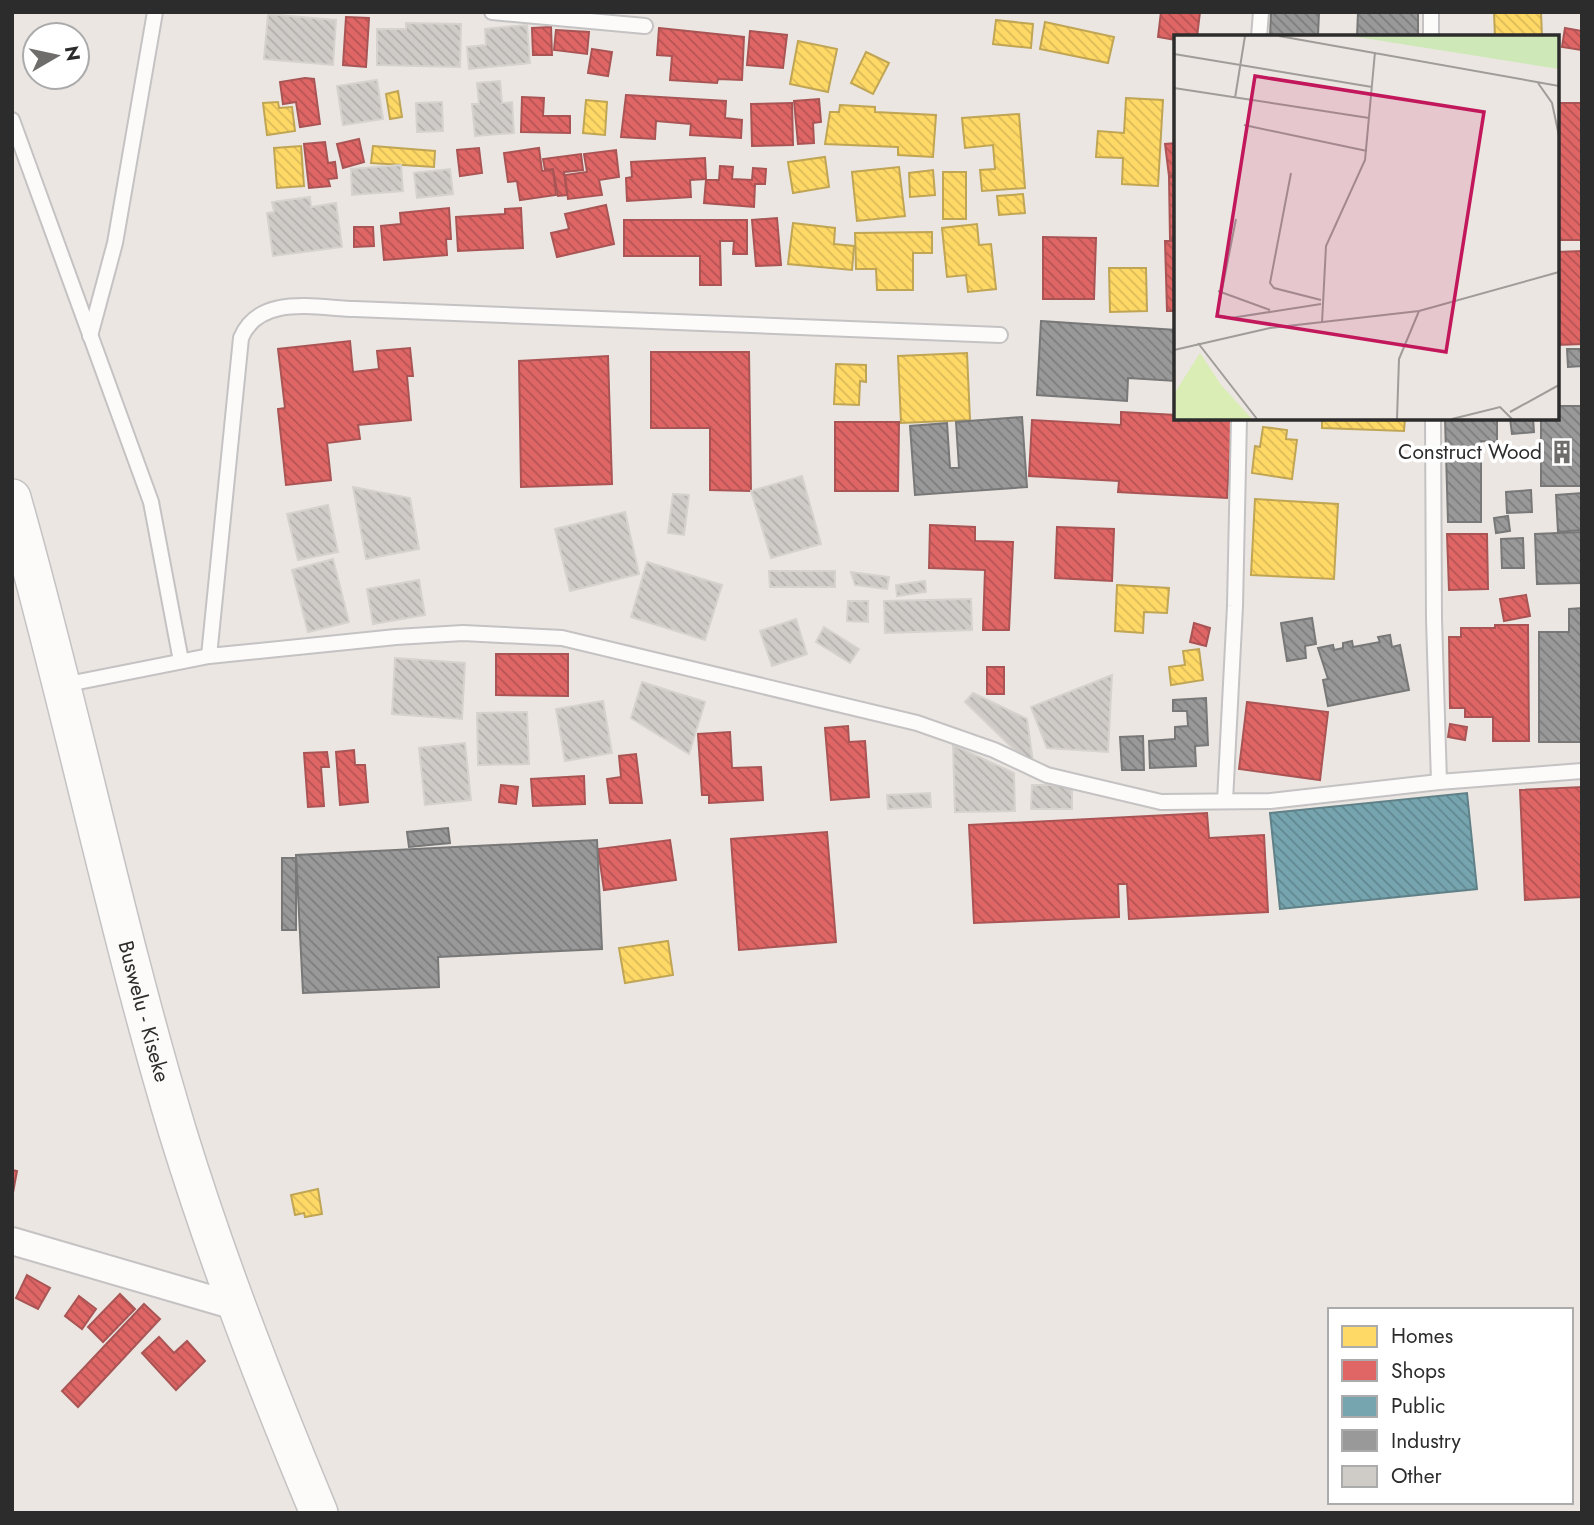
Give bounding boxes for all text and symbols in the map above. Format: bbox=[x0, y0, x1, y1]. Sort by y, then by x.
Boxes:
north arrow bbox=[21, 21, 91, 91]
inset map bbox=[1174, 35, 1559, 420]
text: N bbox=[58, 44, 87, 63]
place label: Construct Wood bbox=[1398, 437, 1542, 467]
building icon: Construct Wood bbox=[1548, 438, 1576, 466]
street label: Buswelu - Kiseke bbox=[111, 937, 177, 1086]
legend bbox=[1328, 1308, 1573, 1504]
text: Homes bbox=[1391, 1321, 1453, 1351]
text: Shops bbox=[1391, 1356, 1445, 1386]
text: Public bbox=[1391, 1391, 1445, 1421]
text: Industry bbox=[1391, 1426, 1462, 1456]
text: Other bbox=[1391, 1461, 1442, 1491]

